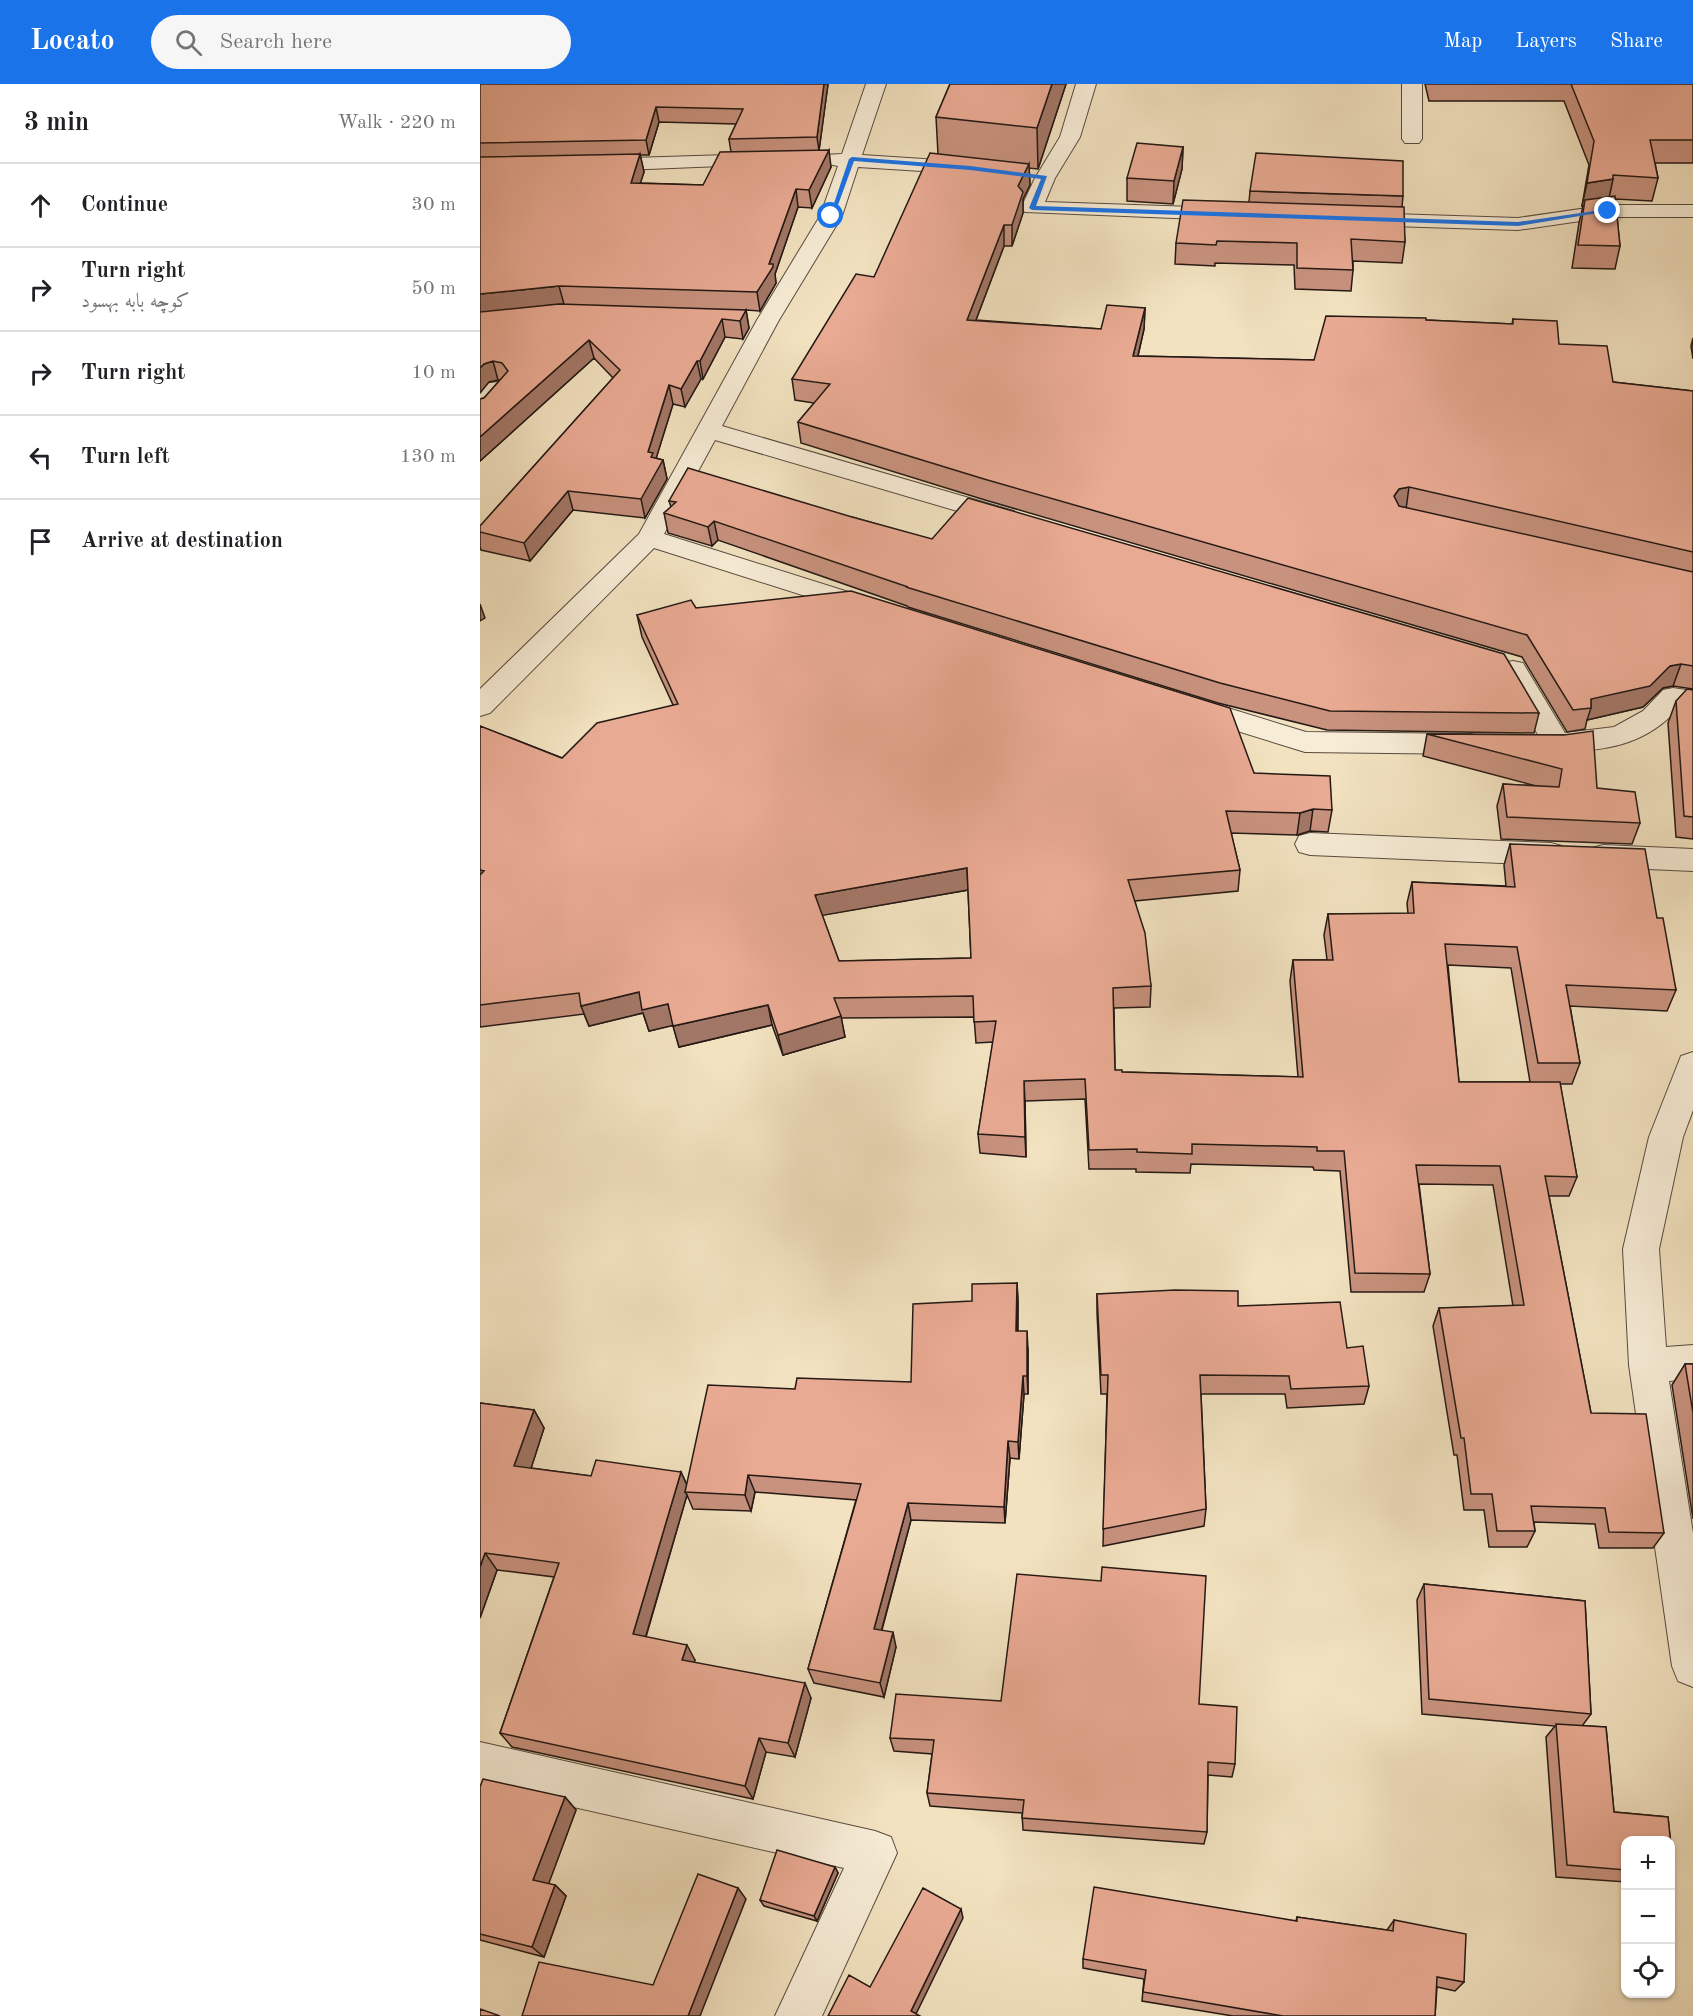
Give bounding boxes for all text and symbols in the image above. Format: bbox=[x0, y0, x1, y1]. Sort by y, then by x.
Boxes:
search box bbox=[151, 15, 571, 69]
icon: search bbox=[172, 26, 205, 59]
text: Locato bbox=[30, 28, 115, 56]
text: Search here bbox=[220, 31, 332, 53]
text: Map bbox=[1443, 31, 1482, 52]
text: Layers bbox=[1515, 31, 1577, 52]
text: Share bbox=[1610, 31, 1663, 52]
text: 3 min bbox=[24, 110, 89, 136]
text: Walk · 220 m bbox=[337, 113, 456, 133]
icon: ahead bbox=[24, 189, 57, 222]
text: Continue bbox=[81, 194, 168, 216]
text: 30 m bbox=[411, 195, 456, 215]
route end bbox=[1594, 197, 1620, 223]
route start bbox=[817, 202, 843, 228]
text: Turn right bbox=[81, 260, 185, 282]
icon: right bbox=[24, 273, 57, 306]
text: 50 m bbox=[411, 279, 456, 299]
text: کوچه بابه بهسود bbox=[81, 292, 190, 312]
icon: right bbox=[24, 357, 57, 390]
text: Turn right bbox=[81, 362, 185, 384]
text: 10 m bbox=[411, 363, 456, 383]
icon: left bbox=[24, 441, 57, 474]
text: Turn left bbox=[81, 446, 170, 468]
text: 130 m bbox=[400, 447, 456, 467]
icon: arrive bbox=[24, 525, 57, 558]
text: Arrive at destination bbox=[81, 530, 283, 552]
map controls bbox=[1621, 1836, 1675, 1998]
button: + bbox=[1621, 1836, 1675, 1890]
button: − bbox=[1621, 1890, 1675, 1944]
button: locate bbox=[1621, 1944, 1675, 1998]

